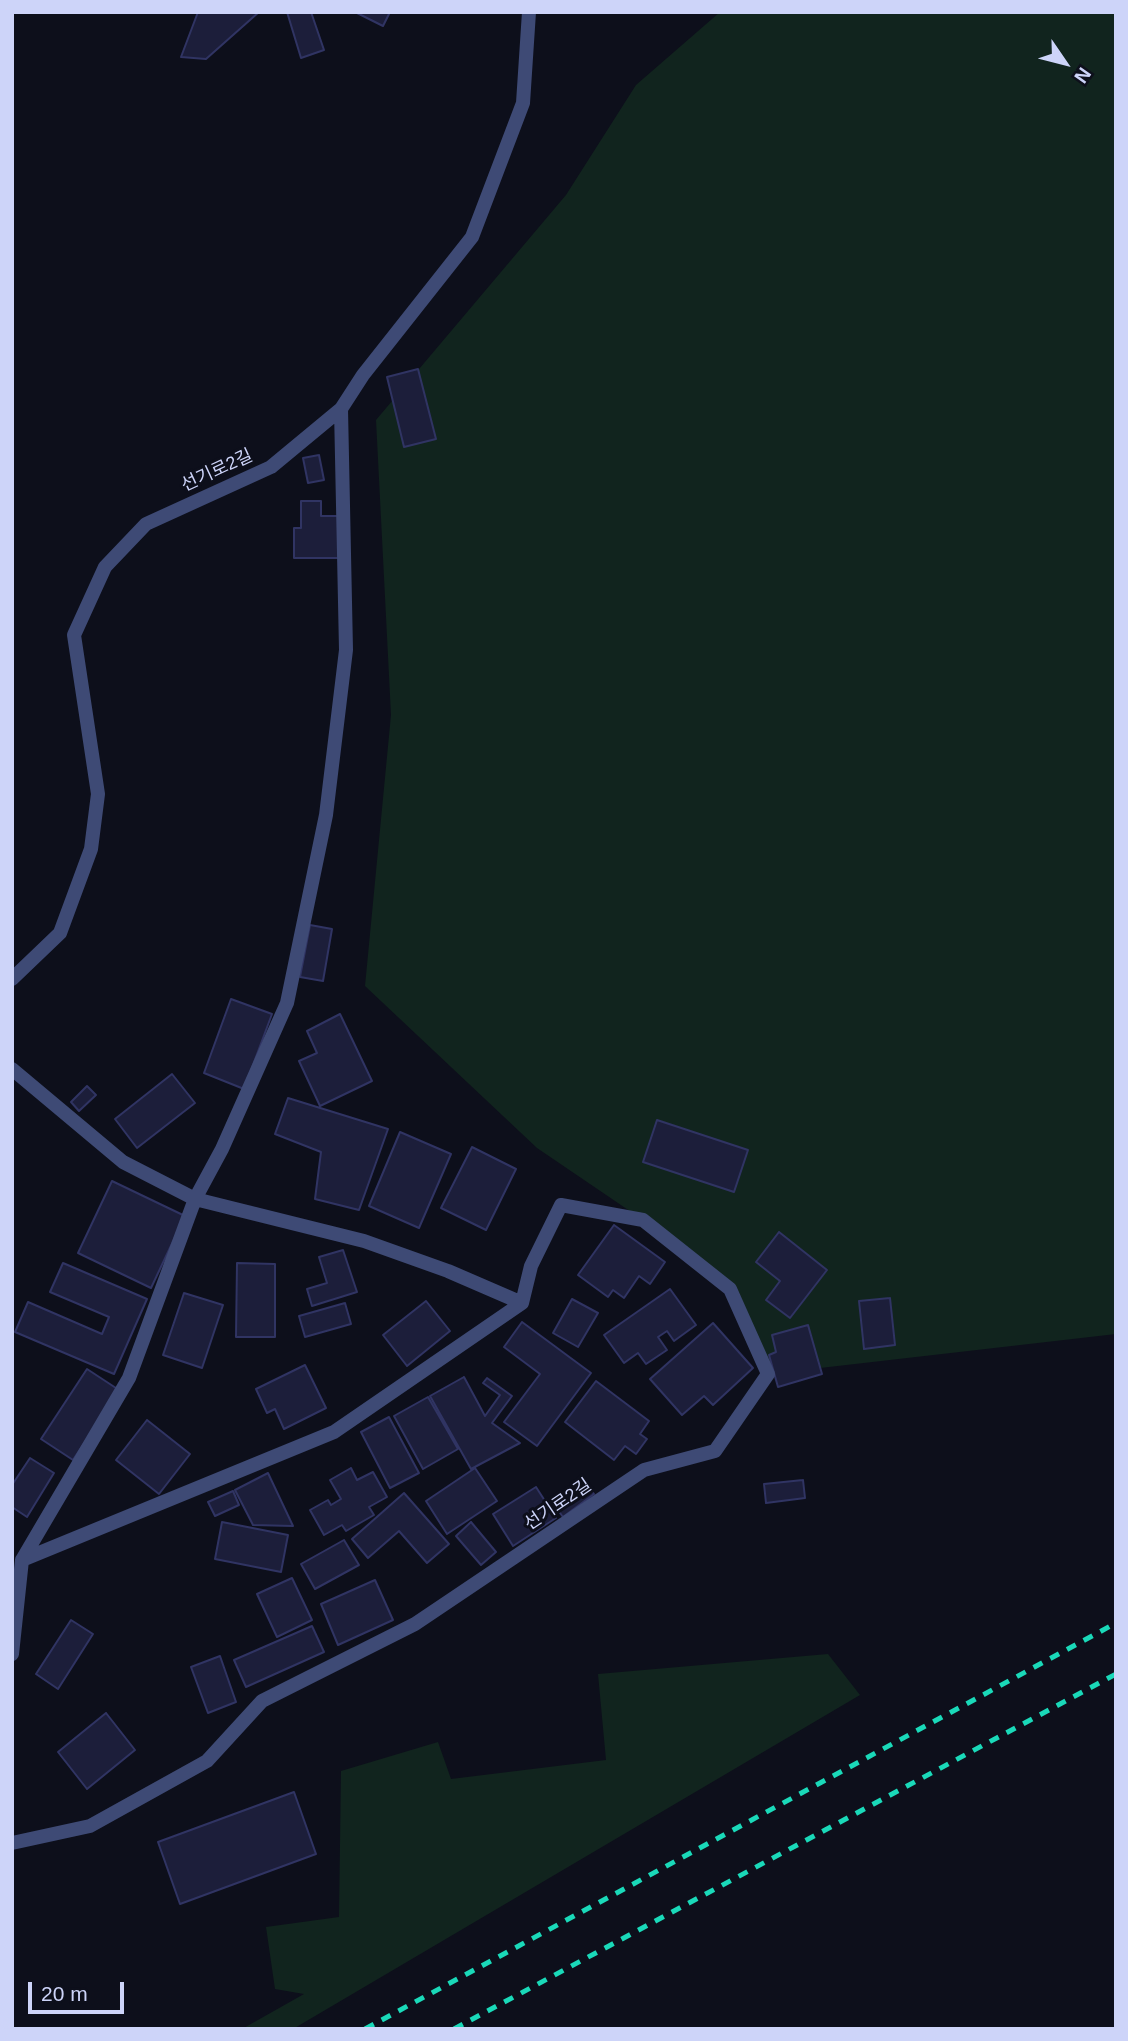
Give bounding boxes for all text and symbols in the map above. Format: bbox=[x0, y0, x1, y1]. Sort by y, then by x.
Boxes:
north arrow bbox=[1030, 28, 1100, 98]
text: N bbox=[1070, 64, 1095, 87]
street label: 선기로2길 bbox=[178, 445, 256, 497]
street label: 선기로2길 bbox=[520, 1475, 596, 1535]
scale bar bbox=[32, 1968, 128, 2012]
text: 20 m bbox=[41, 1982, 88, 2005]

